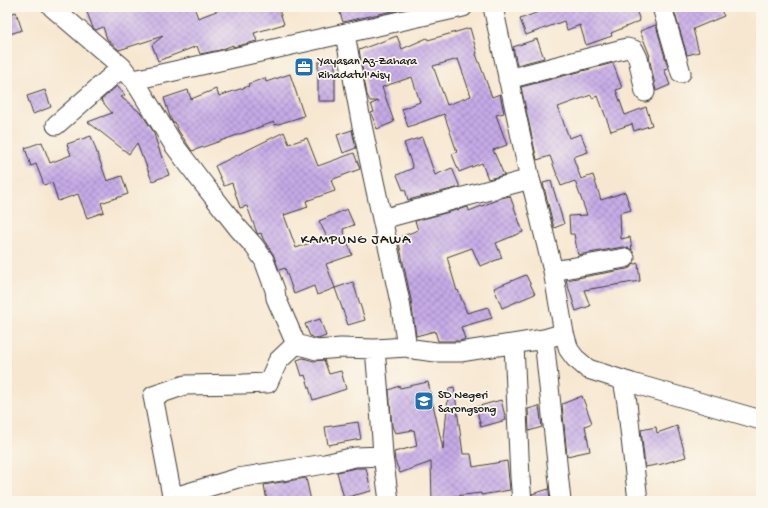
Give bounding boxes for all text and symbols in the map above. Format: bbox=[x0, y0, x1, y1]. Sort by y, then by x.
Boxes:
place label: Yayasan Az-Zahara Rihadatul'Aisy bbox=[317, 55, 417, 83]
office icon: Yayasan Az-Zahara Rihadatul'Aisy bbox=[293, 56, 315, 78]
district label: KAMPUNG JAWA bbox=[301, 232, 411, 249]
place label: SD Negeri Sarongsong bbox=[438, 389, 497, 417]
school or university icon: SD Negeri Sarongsong bbox=[413, 390, 435, 412]

